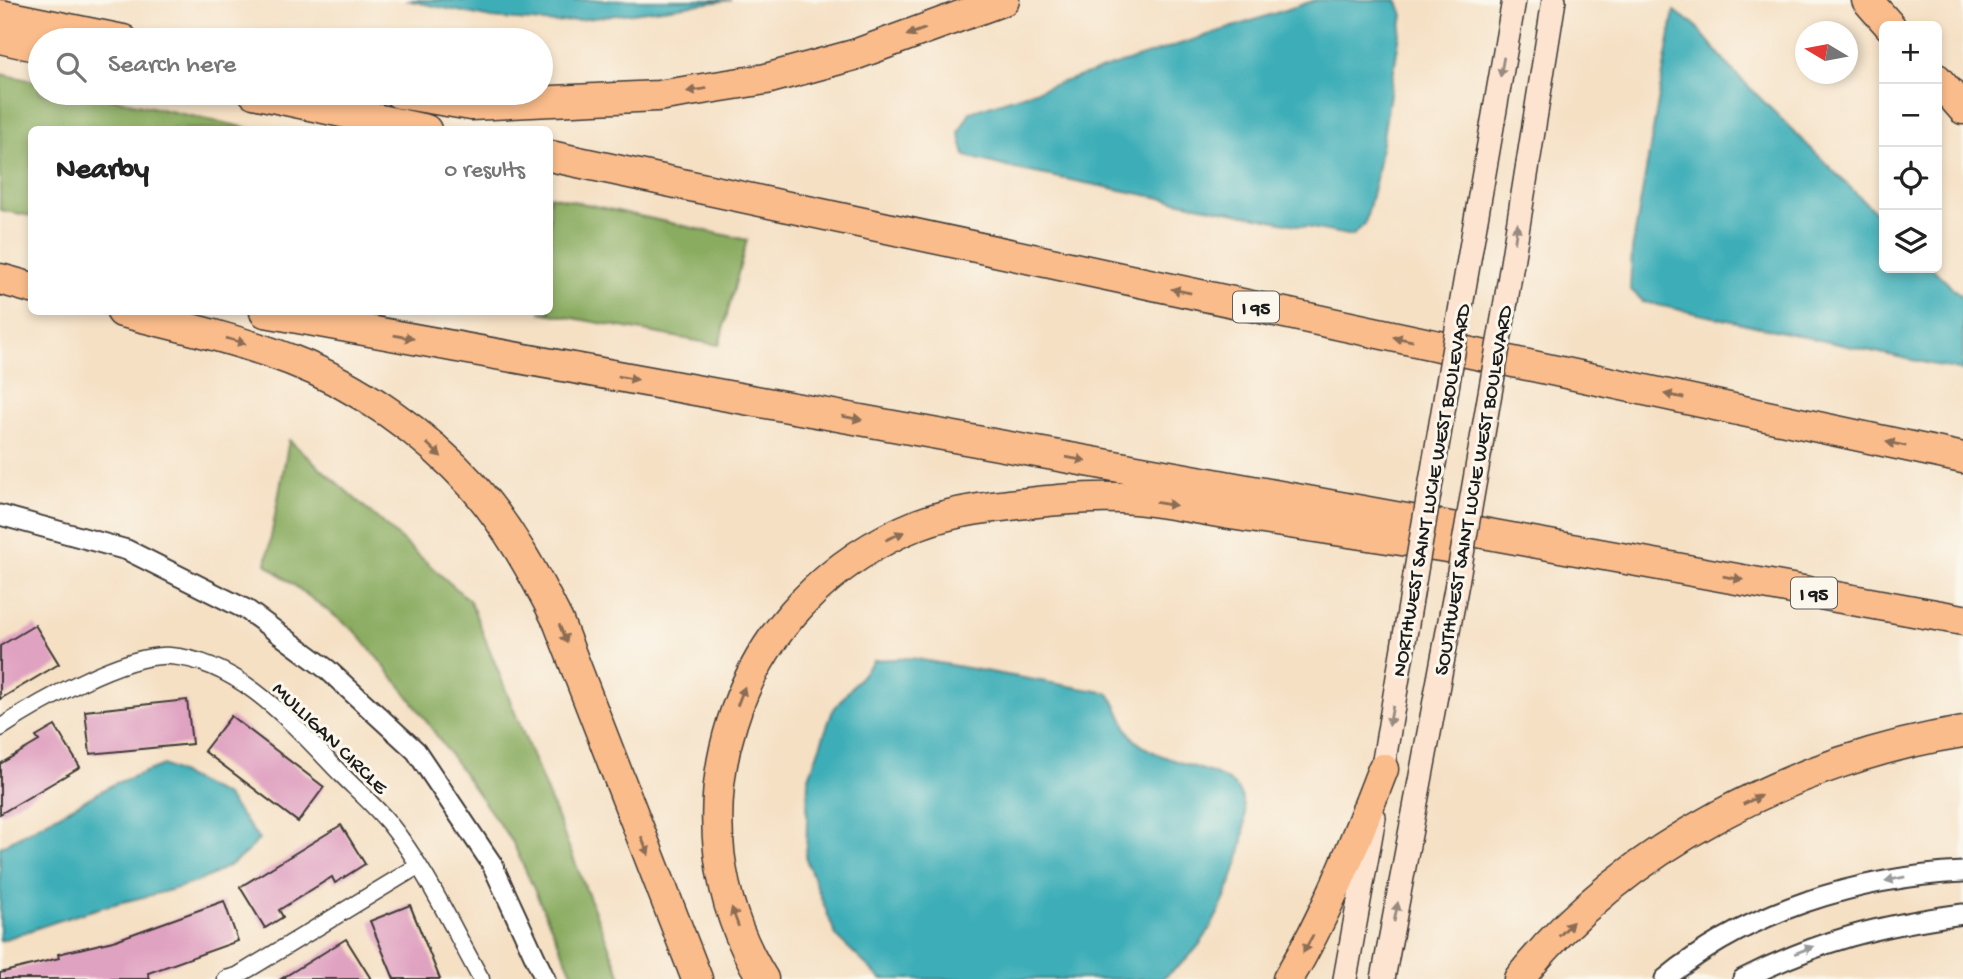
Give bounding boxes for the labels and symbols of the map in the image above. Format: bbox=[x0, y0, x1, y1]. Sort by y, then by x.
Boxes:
north arrow bbox=[1795, 21, 1858, 84]
one-way arrow bbox=[906, 26, 927, 37]
one-way arrow bbox=[1496, 56, 1507, 78]
one-way arrow bbox=[686, 85, 708, 96]
one-way arrow bbox=[1510, 222, 1521, 244]
one-way arrow bbox=[1170, 285, 1192, 296]
road number: I 95 bbox=[1233, 292, 1279, 322]
street label: NORTHWEST SAINT LUCIE WEST BOULEVARD bbox=[1388, 302, 1479, 679]
street label: SOUTHWEST SAINT LUCIE WEST BOULEVARD bbox=[1431, 303, 1520, 678]
one-way arrow bbox=[393, 332, 415, 343]
one-way arrow bbox=[1392, 333, 1414, 344]
one-way arrow bbox=[226, 336, 247, 346]
one-way arrow bbox=[617, 372, 639, 383]
one-way arrow bbox=[1663, 391, 1685, 402]
one-way arrow bbox=[841, 413, 863, 424]
one-way arrow bbox=[1885, 438, 1907, 449]
one-way arrow bbox=[425, 441, 442, 457]
one-way arrow bbox=[1065, 454, 1087, 465]
one-way arrow bbox=[1155, 499, 1177, 510]
one-way arrow bbox=[884, 530, 905, 541]
one-way arrow bbox=[1722, 573, 1744, 584]
road number: I 95 bbox=[1791, 578, 1837, 608]
one-way arrow bbox=[557, 624, 569, 644]
street label: MULLIGAN CIRCLE bbox=[266, 678, 392, 802]
one-way arrow bbox=[735, 685, 746, 706]
one-way arrow bbox=[1386, 705, 1397, 727]
one-way arrow bbox=[1742, 795, 1762, 806]
one-way arrow bbox=[640, 836, 651, 857]
one-way arrow bbox=[1884, 873, 1906, 884]
one-way arrow bbox=[1390, 901, 1401, 923]
one-way arrow bbox=[729, 907, 740, 928]
one-way arrow bbox=[1557, 921, 1573, 938]
one-way arrow bbox=[1302, 935, 1314, 954]
one-way arrow bbox=[1794, 944, 1815, 955]

